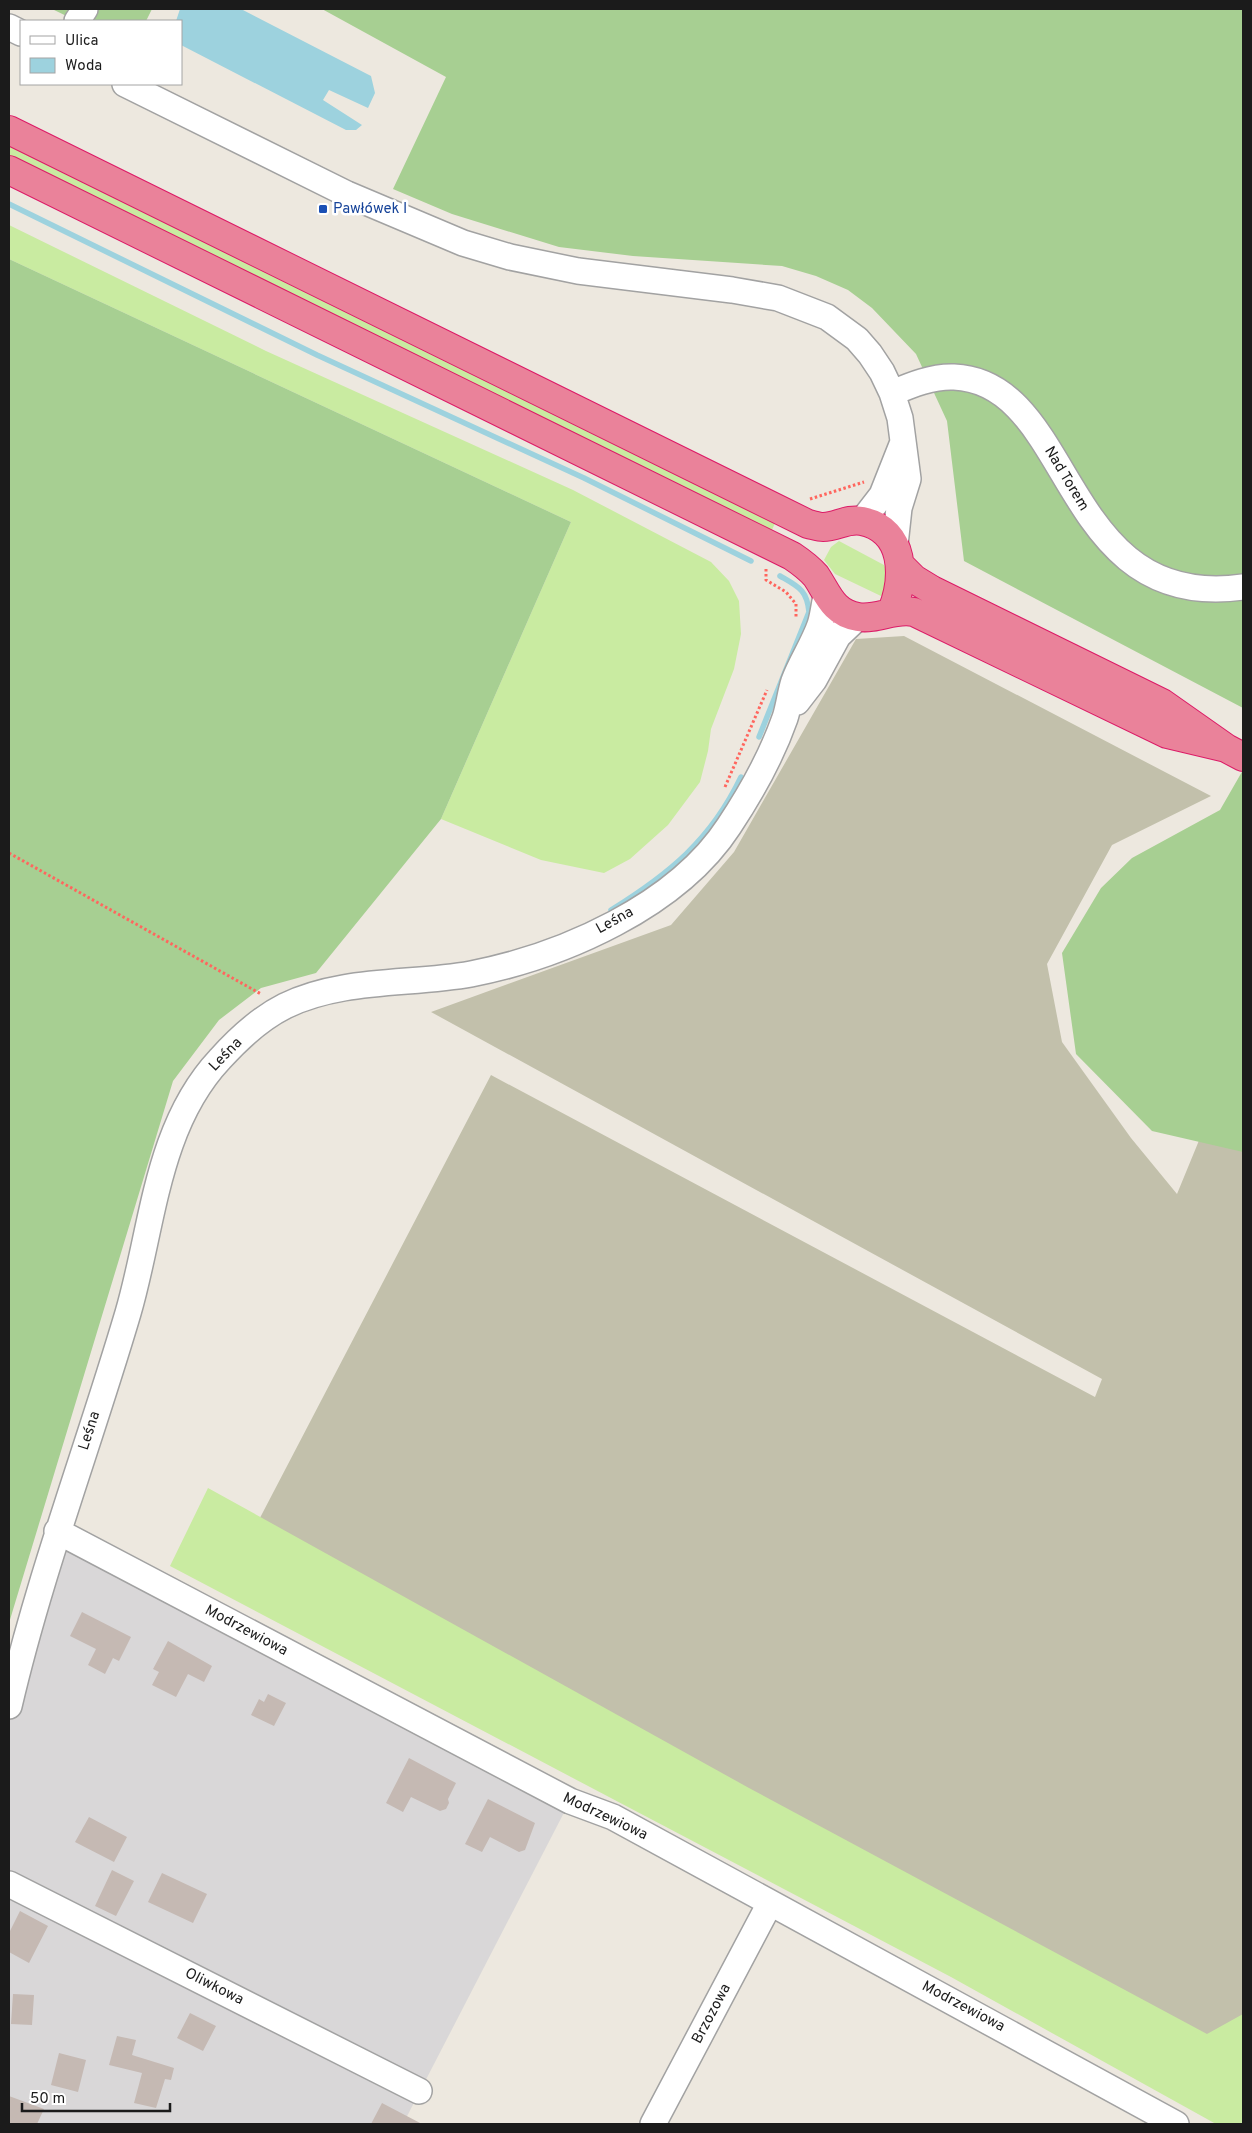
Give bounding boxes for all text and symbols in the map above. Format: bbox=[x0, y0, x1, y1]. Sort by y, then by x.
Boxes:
legend bbox=[20, 20, 182, 85]
text: Ulica bbox=[65, 32, 98, 51]
text: Woda bbox=[65, 57, 102, 76]
place label: Pawłówek I bbox=[333, 200, 407, 219]
marker: Pawłówek I bbox=[317, 203, 329, 215]
street label: Nad Torem bbox=[1039, 443, 1093, 515]
street label: Leśna bbox=[593, 903, 637, 939]
street label: Leśna bbox=[205, 1034, 247, 1076]
street label: Leśna bbox=[75, 1409, 105, 1453]
street label: Modrzewiowa bbox=[201, 1601, 291, 1661]
street label: Modrzewiowa bbox=[560, 1789, 650, 1845]
street label: Oliwkowa bbox=[181, 1964, 247, 2010]
street label: Modrzewiowa bbox=[918, 1977, 1008, 2037]
street label: Brzozowa bbox=[688, 1981, 736, 2047]
scale bar bbox=[22, 2080, 170, 2112]
text: 50 m bbox=[30, 2090, 65, 2109]

